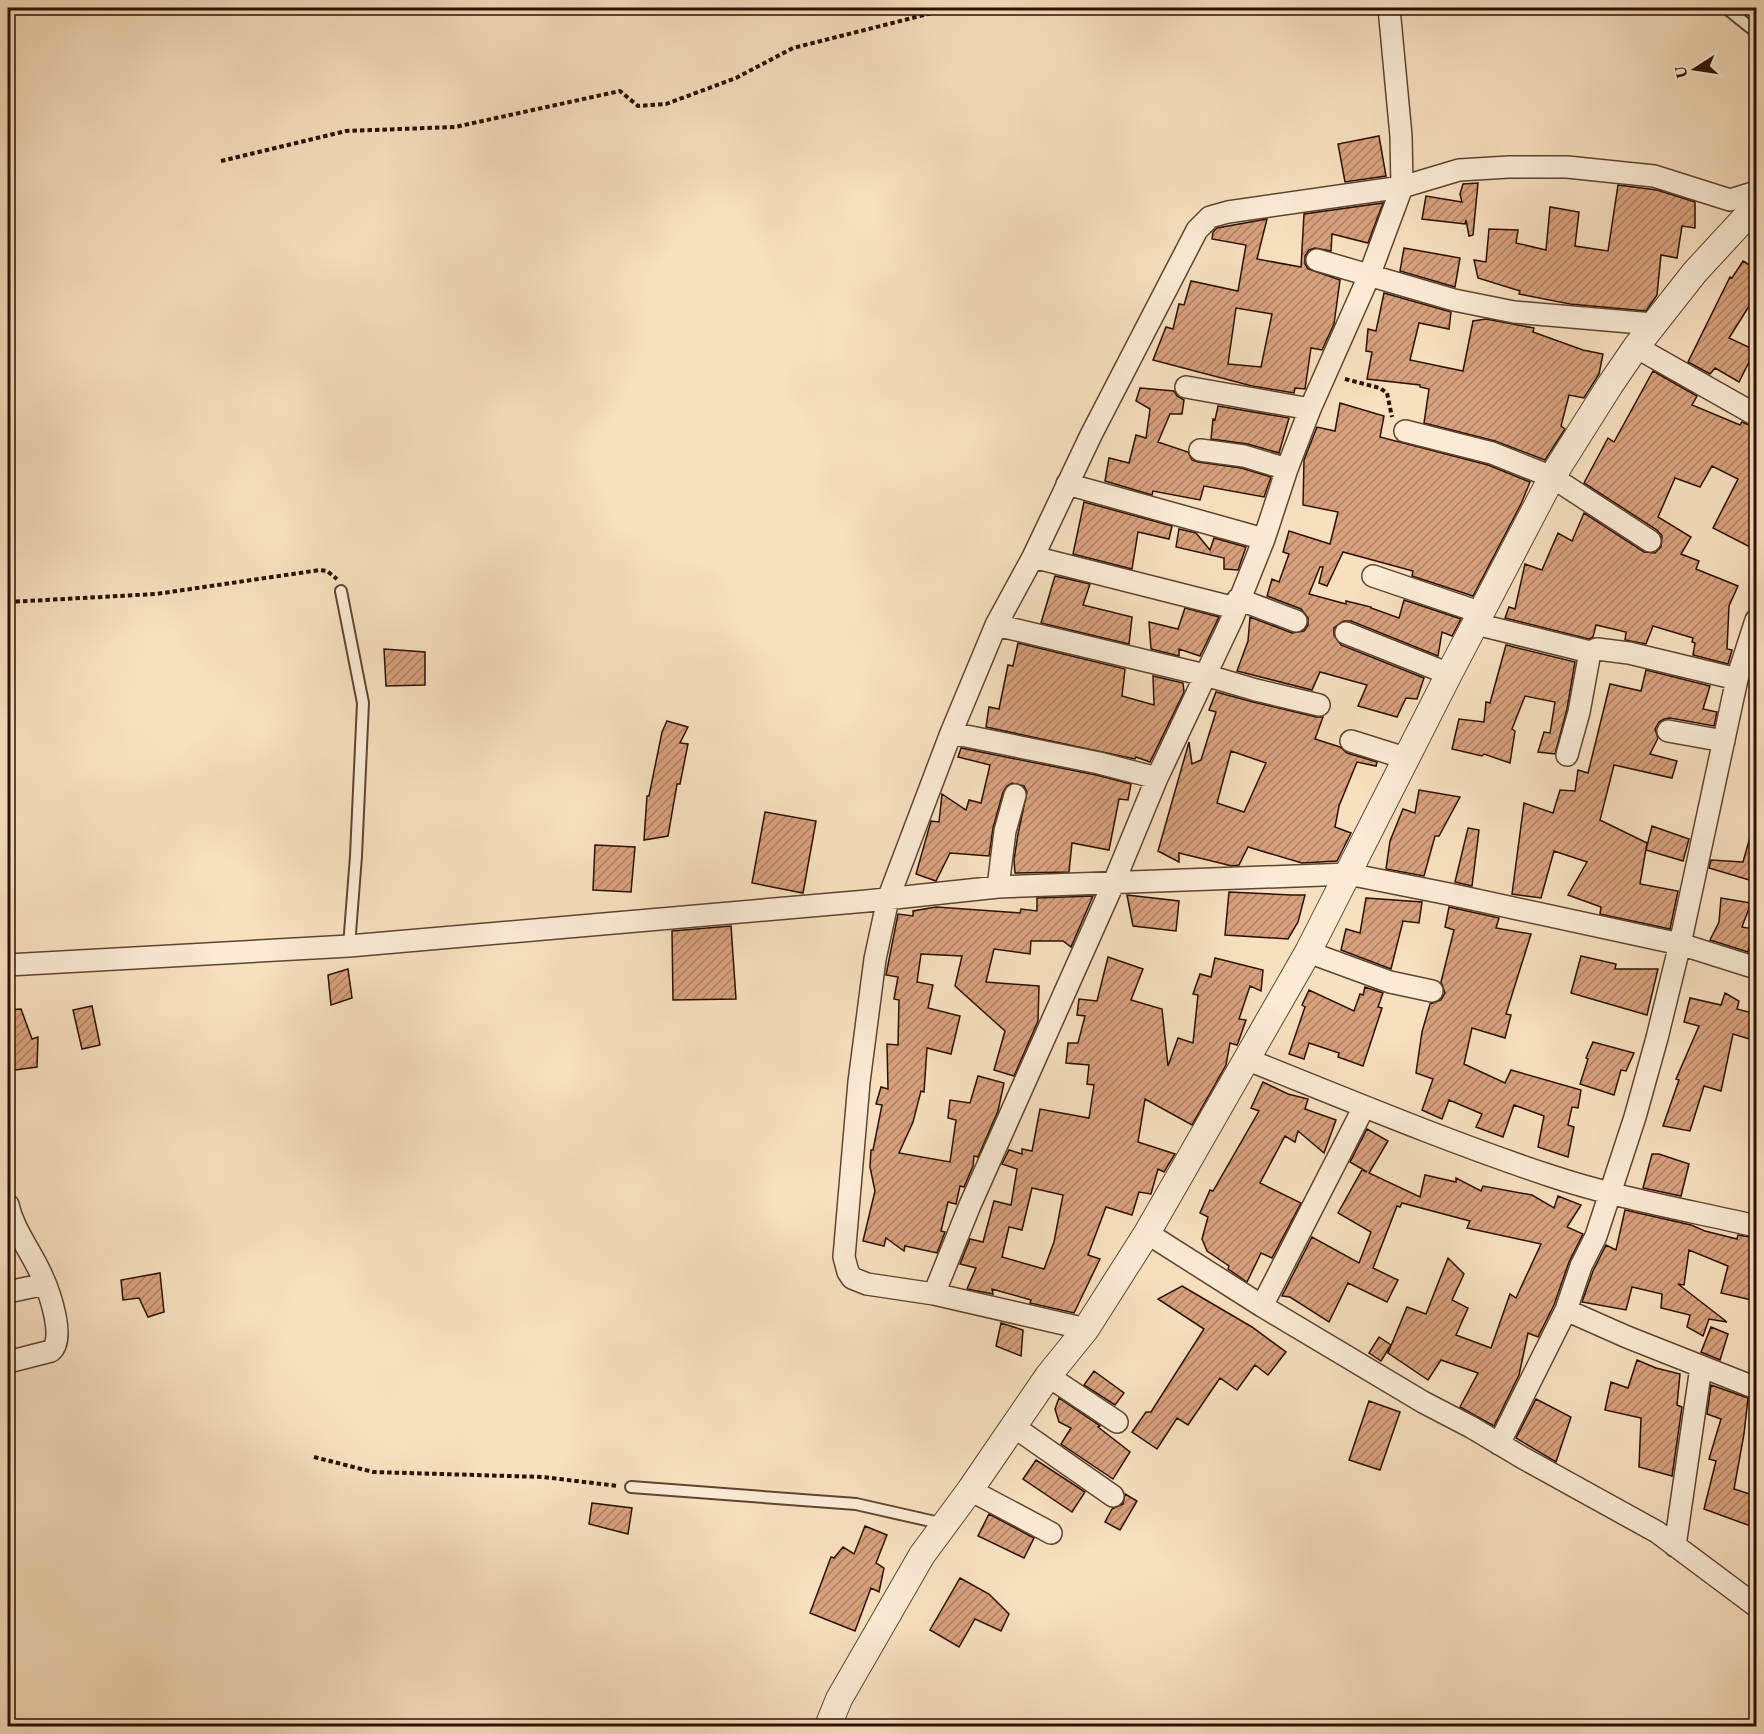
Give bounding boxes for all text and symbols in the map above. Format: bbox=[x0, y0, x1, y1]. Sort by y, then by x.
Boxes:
north arrow bbox=[1665, 39, 1725, 99]
text: U bbox=[1669, 64, 1692, 80]

